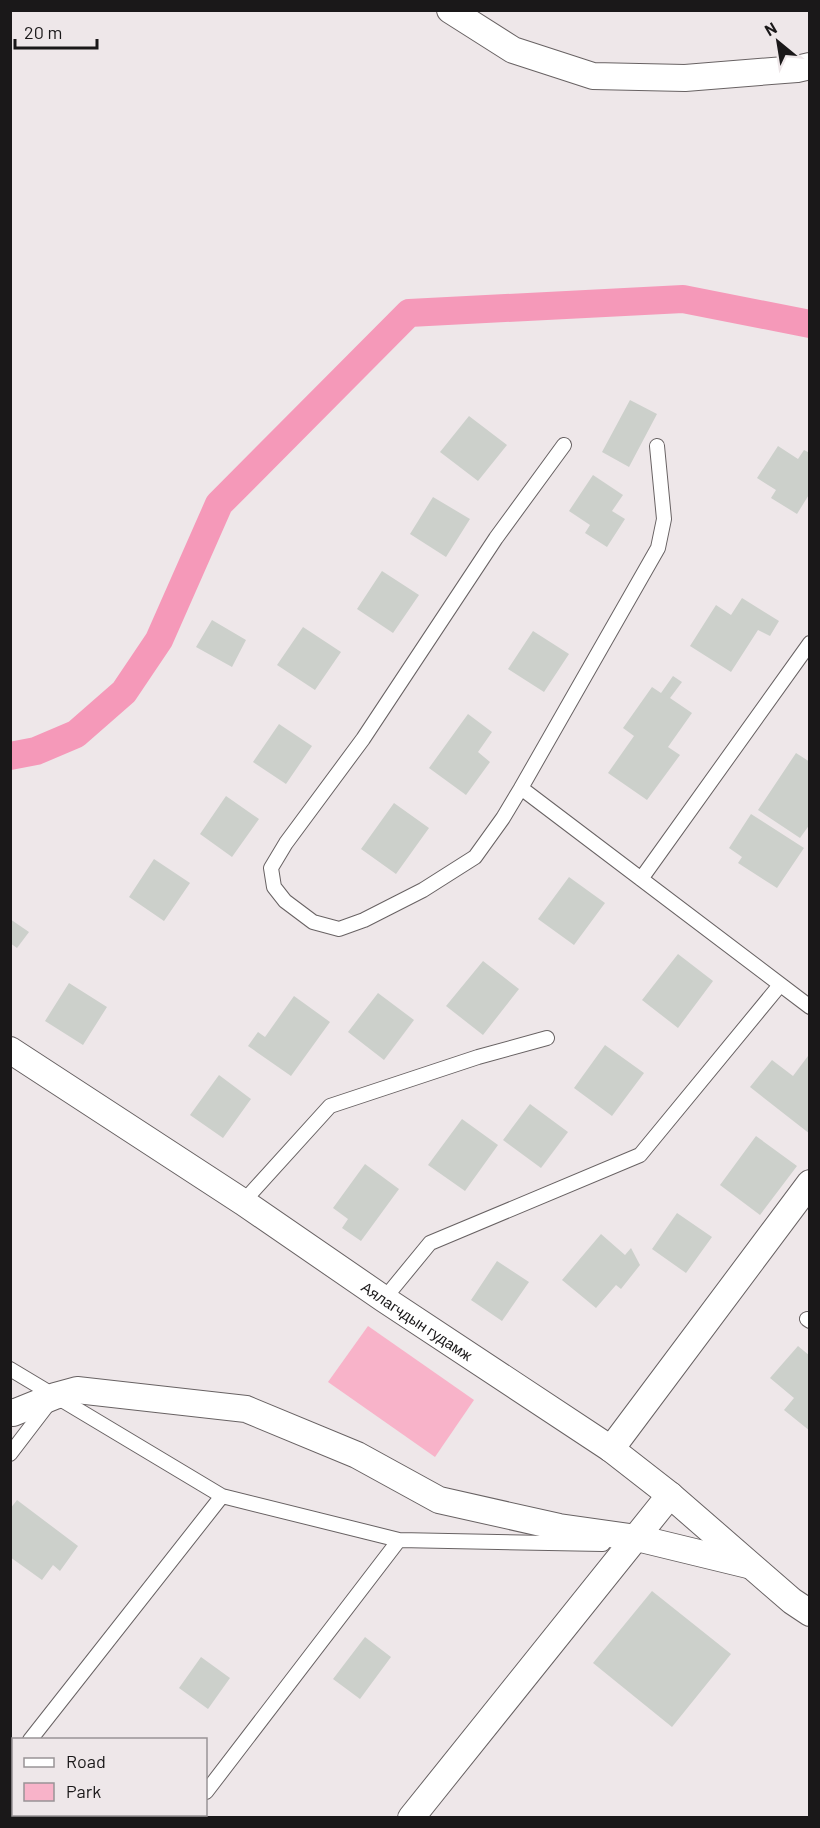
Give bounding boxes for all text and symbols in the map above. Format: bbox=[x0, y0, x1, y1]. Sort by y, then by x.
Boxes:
scale bar bbox=[15, 12, 98, 50]
north arrow bbox=[748, 12, 808, 72]
text: N bbox=[761, 18, 780, 39]
text: 20 m bbox=[24, 21, 62, 43]
street label: Аялагчдын гудамж bbox=[358, 1277, 476, 1364]
legend bbox=[12, 1738, 207, 1816]
text: Road bbox=[66, 1750, 106, 1772]
text: Park bbox=[66, 1780, 101, 1802]

